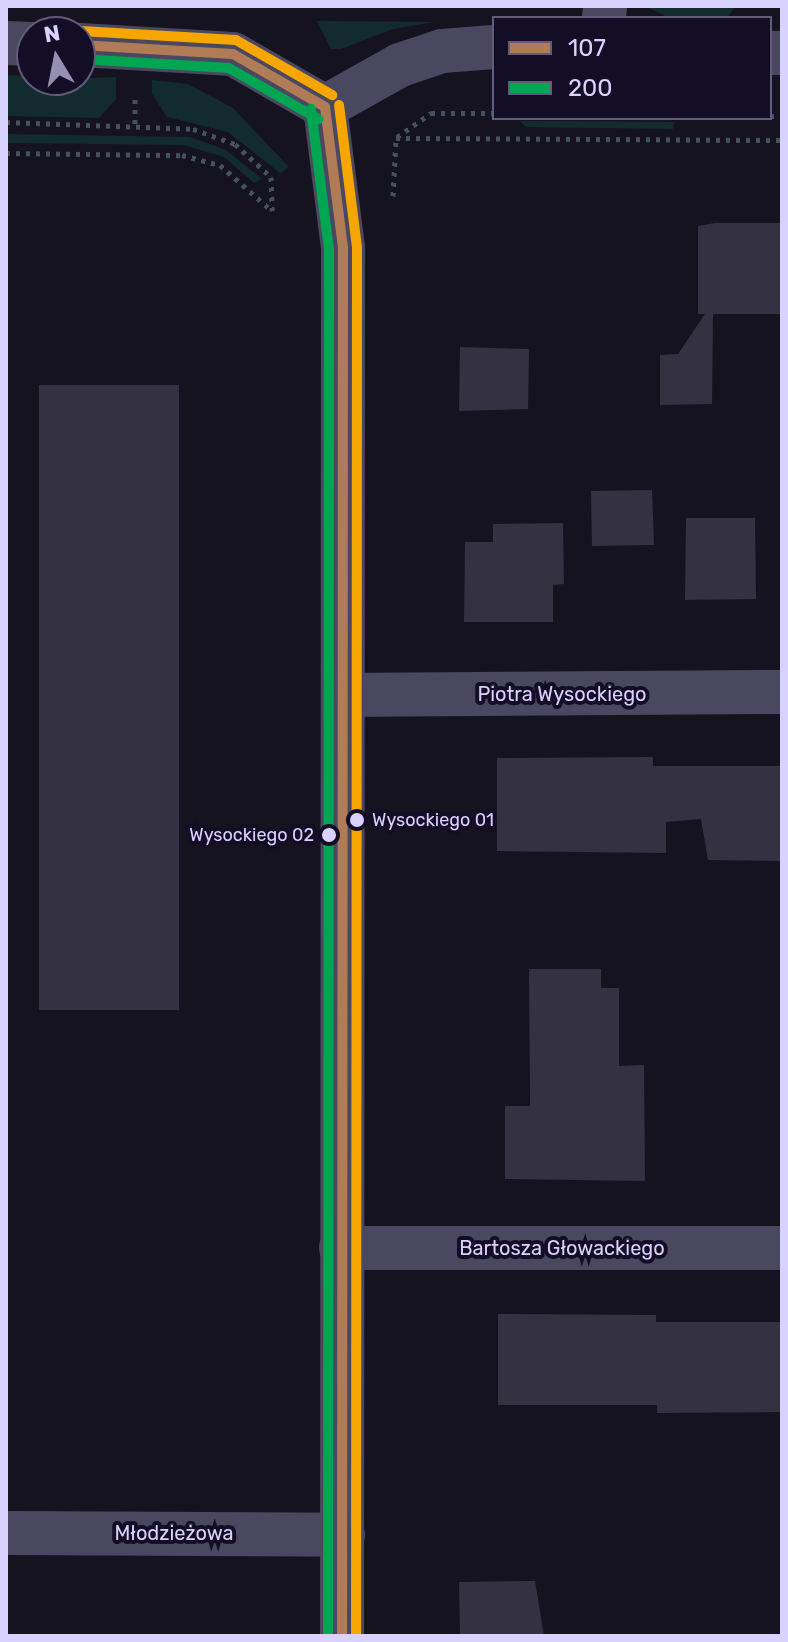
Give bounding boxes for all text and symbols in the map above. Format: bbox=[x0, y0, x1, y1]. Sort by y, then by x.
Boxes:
north arrow bbox=[16, 16, 96, 96]
legend bbox=[492, 16, 772, 120]
text: N bbox=[42, 19, 62, 49]
text: 107 bbox=[568, 34, 606, 62]
text: 200 bbox=[568, 74, 613, 102]
street label: Piotra Wysockiego bbox=[477, 682, 647, 706]
place label: Wysockiego 01 bbox=[372, 809, 494, 831]
marker: Wysockiego 01 bbox=[349, 812, 365, 828]
place label: Wysockiego 02 bbox=[189, 824, 314, 846]
marker: Wysockiego 02 bbox=[321, 827, 337, 843]
street label: Bartosza Głowackiego bbox=[459, 1236, 665, 1260]
street label: Młodzieżowa bbox=[114, 1521, 234, 1545]

